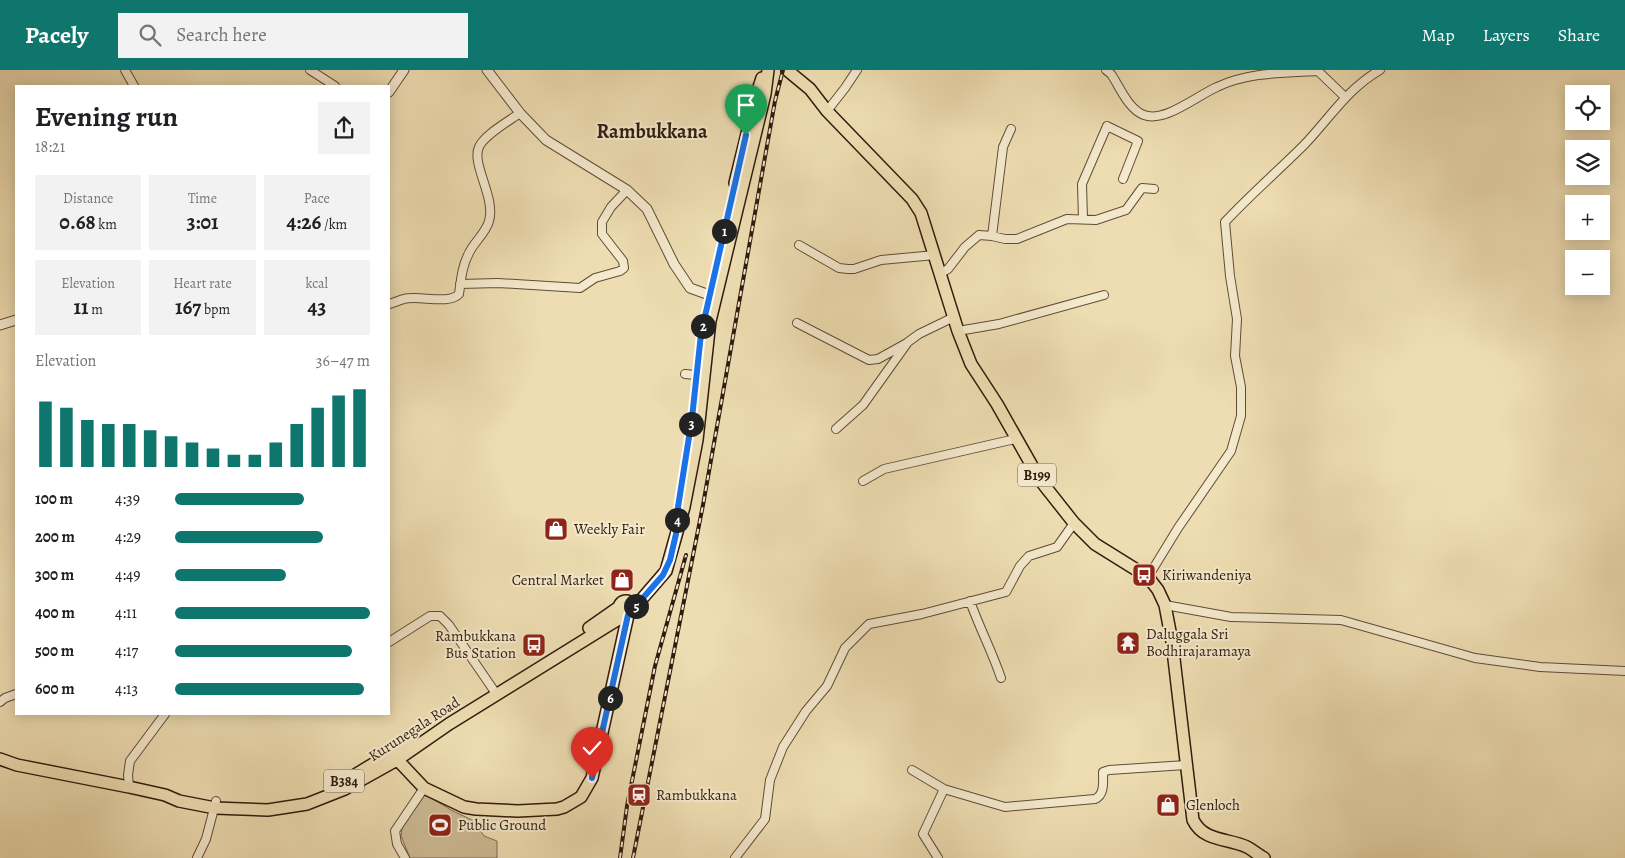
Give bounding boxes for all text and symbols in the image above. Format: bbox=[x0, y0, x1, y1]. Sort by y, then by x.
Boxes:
search box bbox=[118, 13, 468, 58]
text: Pacely bbox=[25, 19, 88, 51]
icon: search bbox=[136, 21, 164, 49]
text: Search here bbox=[176, 22, 267, 48]
text: Map bbox=[1422, 23, 1455, 47]
text: Layers bbox=[1483, 23, 1530, 47]
text: Share bbox=[1558, 23, 1600, 47]
pin bbox=[725, 84, 767, 135]
map controls bbox=[1565, 85, 1610, 295]
button: locate bbox=[1565, 85, 1610, 130]
icon: arrive bbox=[732, 91, 760, 119]
text: Evening run bbox=[35, 98, 178, 136]
button: share bbox=[318, 102, 370, 154]
district label: Rambukkana bbox=[596, 118, 708, 145]
text: 18:21 bbox=[35, 136, 65, 158]
button: layers bbox=[1565, 140, 1610, 185]
text: Distance bbox=[63, 189, 113, 208]
text: Time bbox=[188, 189, 217, 208]
text: Pace bbox=[304, 189, 330, 208]
button: + bbox=[1565, 195, 1610, 240]
text: 0.68 bbox=[59, 208, 96, 236]
text: 3:01 bbox=[186, 208, 219, 236]
text: 4:26 bbox=[286, 208, 321, 236]
text: km bbox=[96, 215, 117, 234]
text: /km bbox=[321, 215, 347, 234]
pin: 1 bbox=[712, 218, 736, 244]
text: 1 bbox=[722, 222, 727, 241]
button: − bbox=[1565, 250, 1610, 295]
text: Elevation bbox=[61, 274, 115, 293]
text: Heart rate bbox=[173, 274, 232, 293]
text: kcal bbox=[306, 274, 328, 293]
text: 11 bbox=[73, 293, 88, 321]
text: 167 bbox=[175, 293, 201, 321]
text: 43 bbox=[307, 293, 326, 321]
text: m bbox=[88, 300, 103, 319]
text: bpm bbox=[201, 300, 230, 319]
pin: 2 bbox=[690, 314, 716, 338]
text: 2 bbox=[700, 317, 707, 336]
text: Elevation bbox=[35, 350, 96, 372]
text: 36–47 m bbox=[316, 350, 370, 372]
pin: 3 bbox=[678, 412, 704, 436]
text: 3 bbox=[688, 415, 695, 434]
road number: B199 bbox=[1018, 464, 1056, 486]
text: 100 m bbox=[35, 488, 73, 510]
text: 4:39 bbox=[115, 488, 140, 510]
pin: 4 bbox=[664, 508, 690, 532]
text: 4 bbox=[674, 511, 681, 530]
shop icon: Weekly Fair bbox=[543, 516, 569, 542]
place label: Weekly Fair bbox=[573, 519, 645, 539]
text: 200 m bbox=[35, 526, 75, 548]
text: 4:29 bbox=[115, 526, 141, 548]
bus stop icon: Kiriwandeniya bbox=[1131, 562, 1157, 588]
text: 300 m bbox=[35, 564, 74, 586]
text: 4:49 bbox=[115, 564, 141, 586]
place label: Kiriwandeniya bbox=[1162, 565, 1252, 585]
shop icon: Central Market bbox=[609, 567, 635, 593]
place label: Central Market bbox=[512, 570, 604, 590]
pin: 5 bbox=[624, 594, 648, 618]
text: 5 bbox=[634, 597, 639, 616]
text: 400 m bbox=[35, 602, 75, 624]
text: 4:11 bbox=[115, 602, 137, 624]
place label: Daluggala Sri Bodhirajaramaya bbox=[1146, 624, 1251, 661]
place label: Rambukkana Bus Station bbox=[435, 626, 516, 663]
temple icon: Daluggala Sri Bodhirajaramaya bbox=[1115, 630, 1141, 656]
bus stop icon: Rambukkana Bus Station bbox=[521, 632, 547, 658]
text: 500 m bbox=[35, 640, 74, 662]
text: 4:17 bbox=[115, 640, 138, 662]
text: 600 m bbox=[35, 678, 75, 700]
text: 4:13 bbox=[115, 678, 138, 700]
pin: 6 bbox=[598, 686, 622, 710]
text: 6 bbox=[607, 689, 614, 708]
street label: Kurunegala Road bbox=[365, 691, 464, 766]
pin bbox=[571, 727, 613, 778]
icon: check bbox=[578, 734, 606, 762]
road number: B384 bbox=[324, 769, 364, 792]
station icon: Rambukkana bbox=[626, 782, 652, 808]
place label: Rambukkana bbox=[656, 785, 737, 805]
shop icon: Glenloch bbox=[1155, 792, 1181, 818]
place label: Glenloch bbox=[1186, 795, 1240, 815]
sports icon: Public Ground bbox=[427, 812, 453, 838]
place label: Public Ground bbox=[458, 815, 547, 835]

